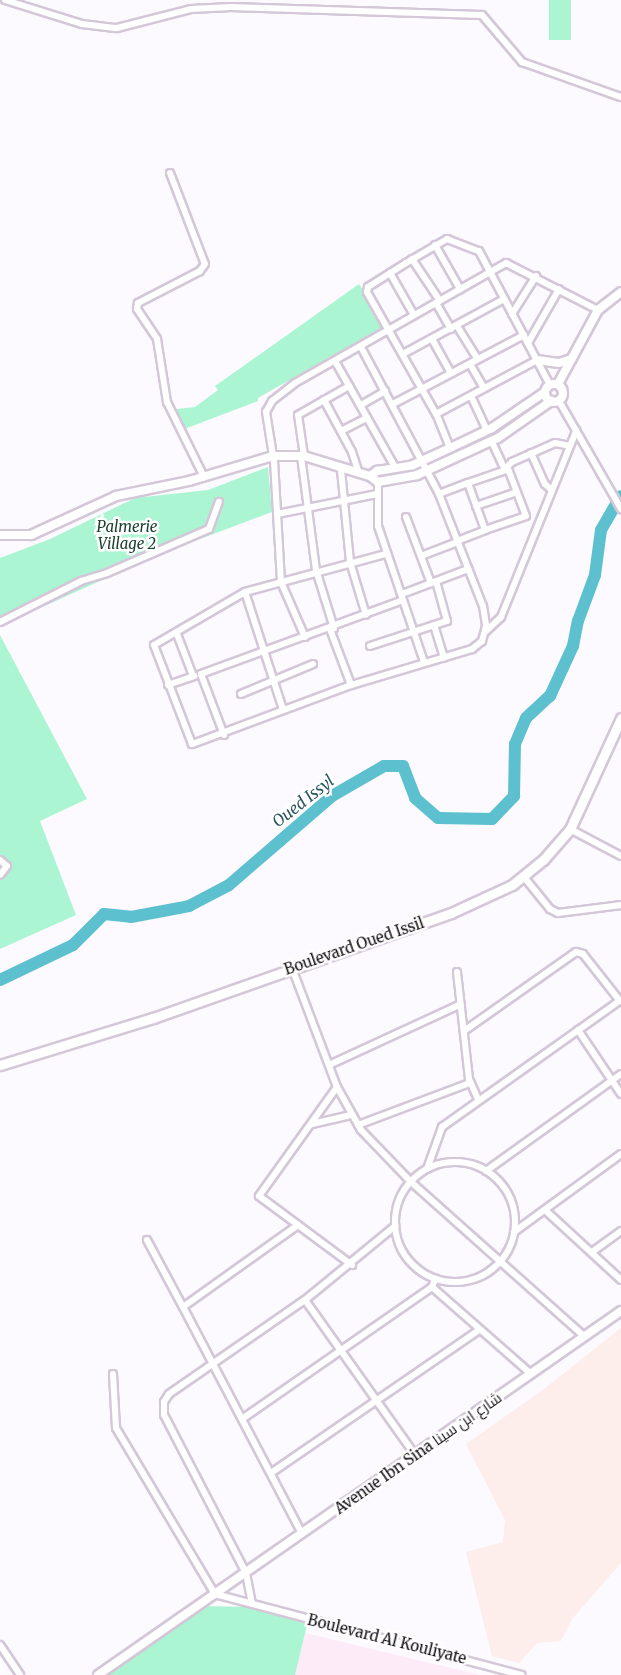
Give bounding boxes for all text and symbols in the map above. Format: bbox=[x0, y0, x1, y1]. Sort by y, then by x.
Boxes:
park label: Palmerie Village 2 bbox=[97, 517, 157, 552]
water label: Oued Issyl bbox=[268, 771, 338, 831]
street label: Boulevard Oued Issil bbox=[282, 914, 426, 978]
street label: Avenue Ibn Sina شارع ابن سينا bbox=[331, 1388, 505, 1518]
street label: Boulevard Al Kouliyate bbox=[306, 1611, 468, 1667]

